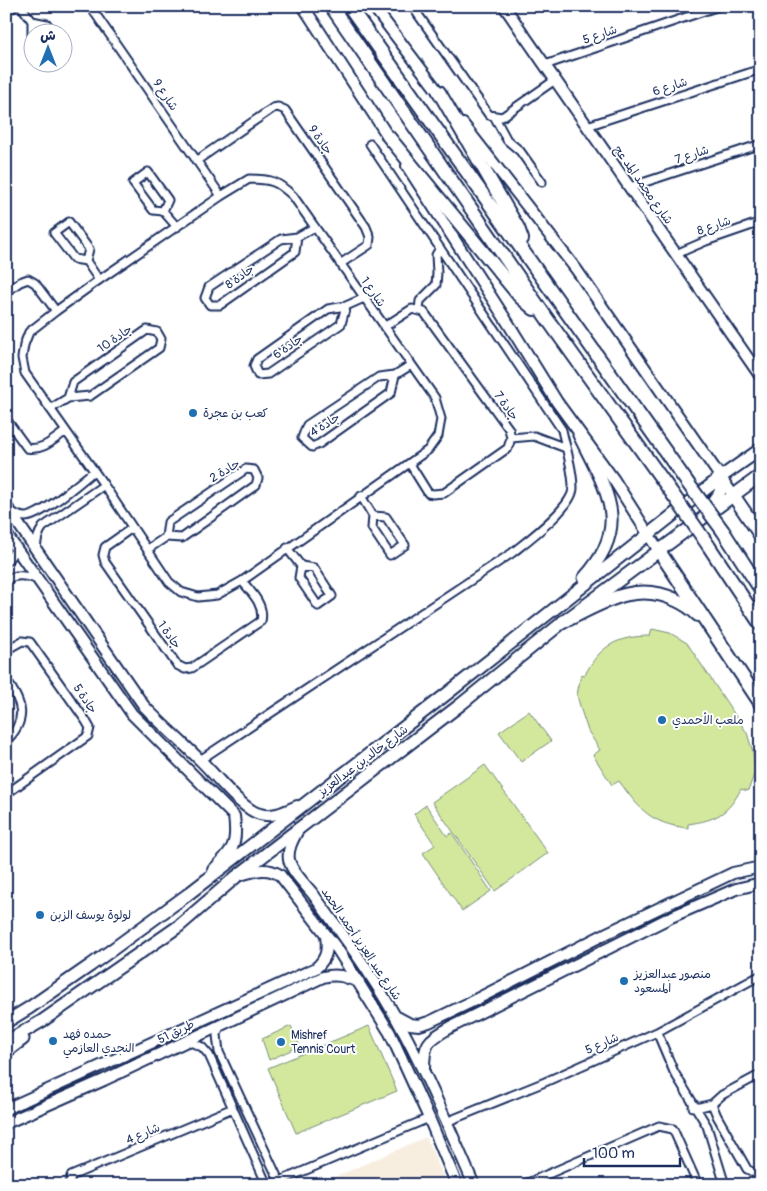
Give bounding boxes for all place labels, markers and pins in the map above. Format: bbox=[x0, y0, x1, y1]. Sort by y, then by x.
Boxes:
place label: كعب بن عجرة bbox=[203, 406, 268, 421]
marker: كعب بن عجرة bbox=[187, 407, 199, 419]
place label: ملعب الأحمدي bbox=[672, 712, 744, 729]
marker: ملعب الأحمدي bbox=[656, 714, 668, 726]
place label: لولوة يوسف الزبن bbox=[50, 908, 131, 923]
marker: لولوة يوسف الزبن bbox=[34, 909, 46, 921]
place label: منصور عبدالعزيز المسعود bbox=[633, 967, 711, 996]
marker: منصور عبدالعزيز المسعود bbox=[618, 975, 630, 987]
place label: حمده فهد النجدي العازمي bbox=[63, 1027, 135, 1059]
place label: Mishref Tennis Court bbox=[291, 1028, 355, 1057]
marker: حمده فهد النجدي العازمي bbox=[47, 1035, 59, 1047]
marker: Mishref Tennis Court bbox=[275, 1036, 287, 1048]

